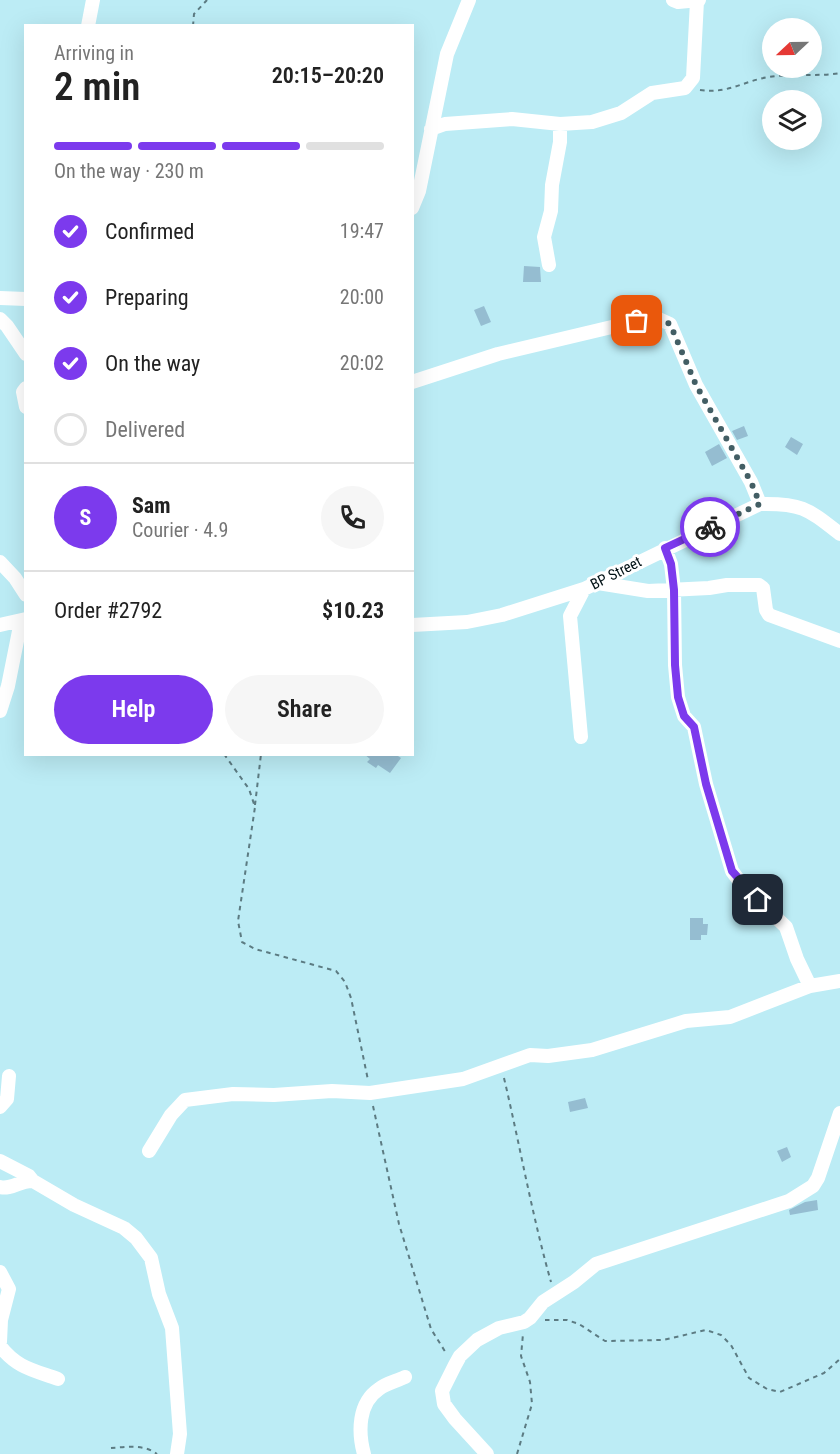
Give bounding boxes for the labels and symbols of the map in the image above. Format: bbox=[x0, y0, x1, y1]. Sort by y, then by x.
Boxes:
north arrow bbox=[762, 18, 822, 78]
pin bbox=[611, 295, 662, 346]
courier bbox=[680, 497, 740, 557]
street label: BP Street bbox=[587, 552, 645, 594]
pin bbox=[732, 874, 783, 925]

